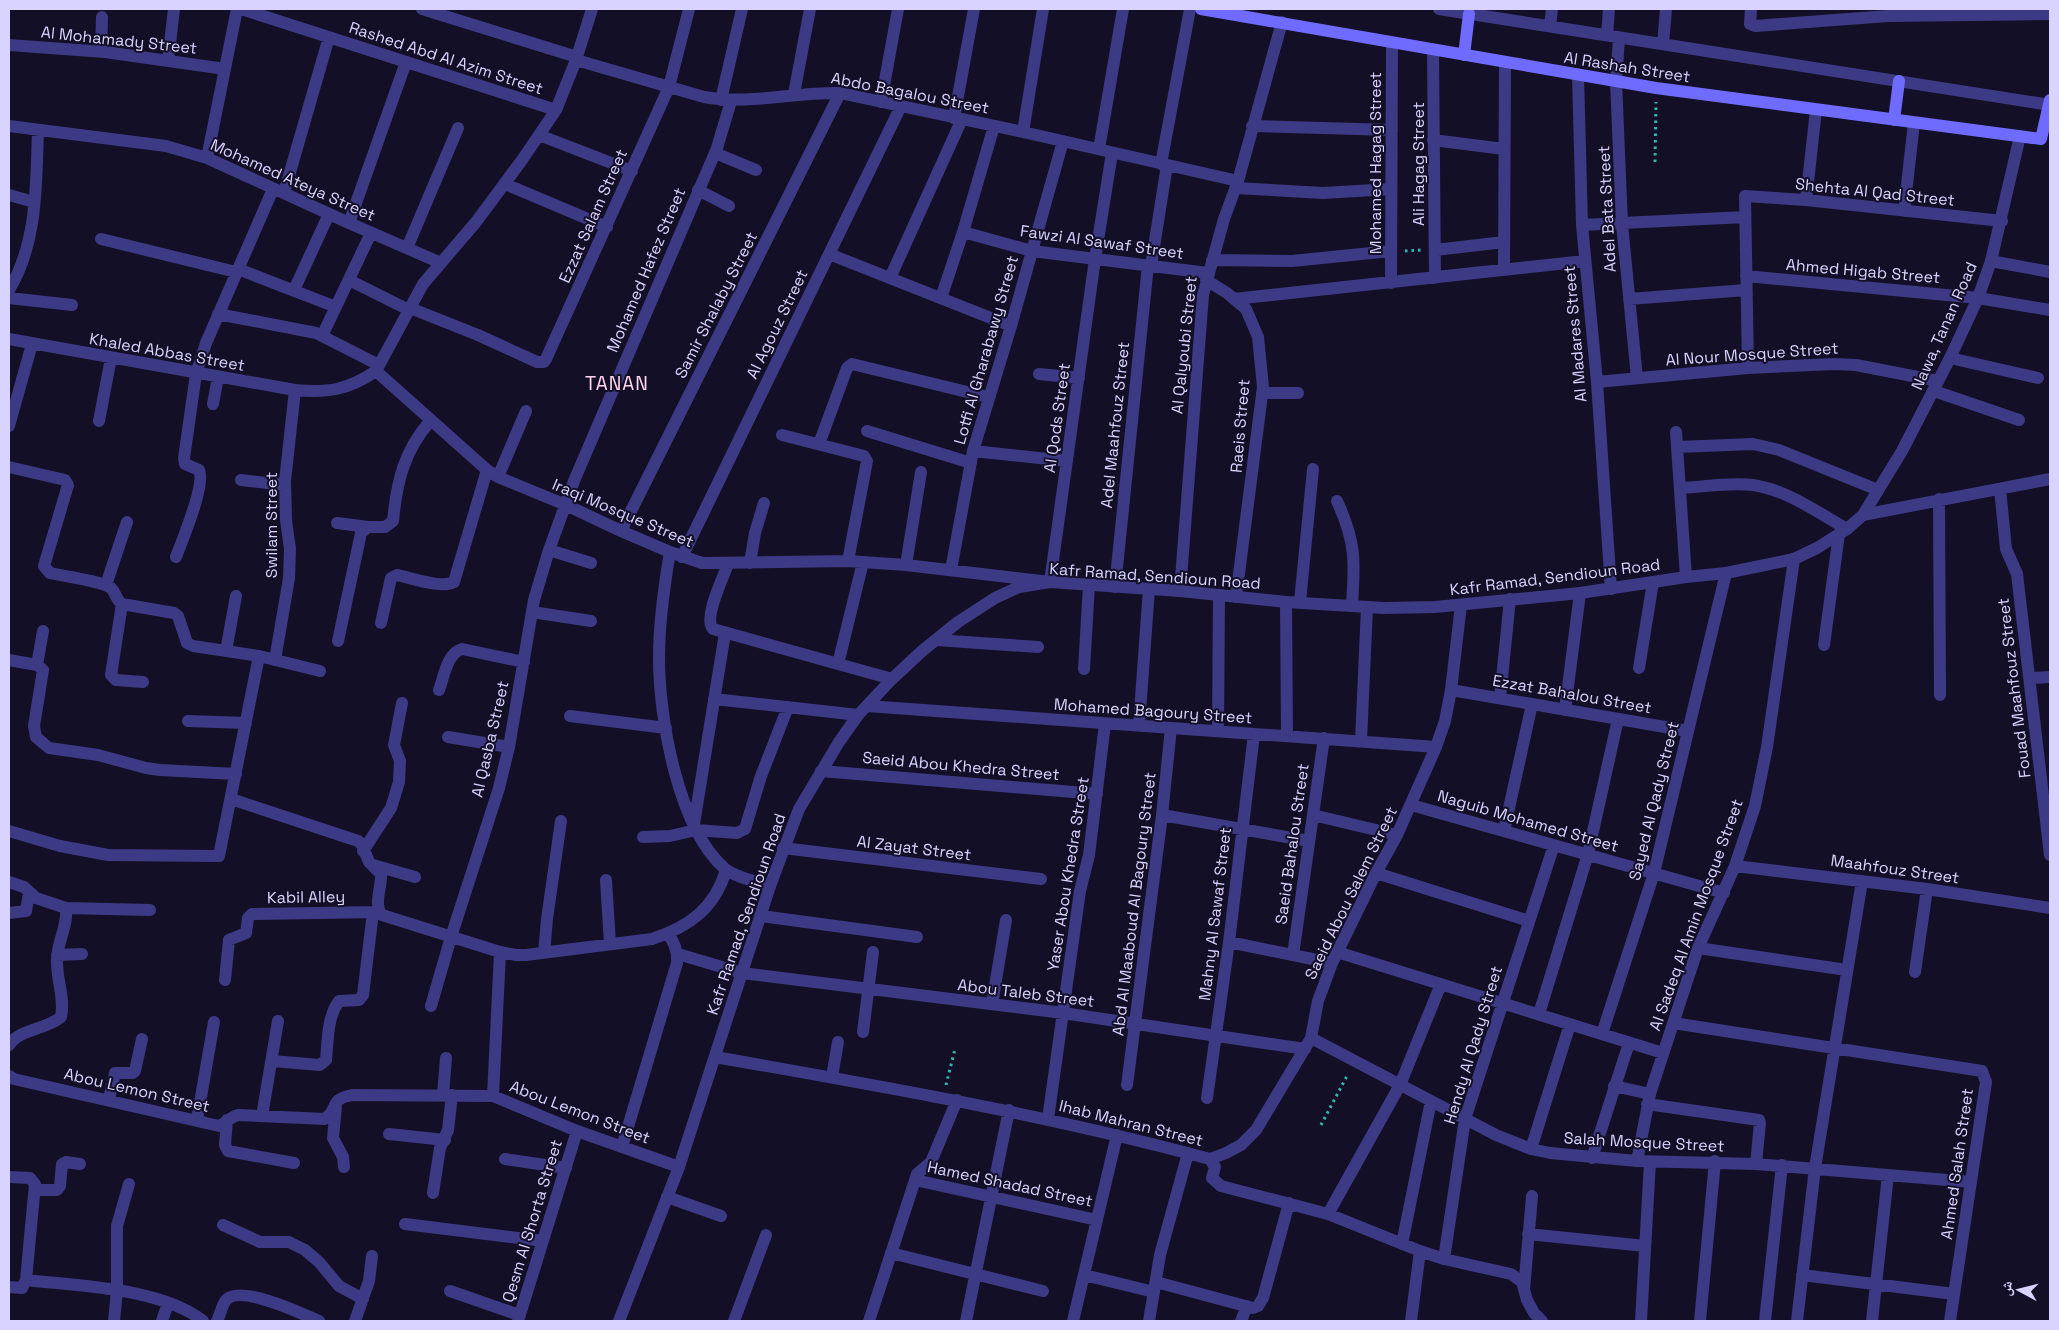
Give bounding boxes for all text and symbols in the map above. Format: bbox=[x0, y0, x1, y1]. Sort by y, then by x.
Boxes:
street label: Rashed Abd Al Azim Street bbox=[346, 17, 546, 99]
street label: Al Mohamady Street bbox=[40, 21, 198, 59]
street label: Al Rashah Street bbox=[1562, 47, 1692, 87]
street label: Abdo Bagalou Street bbox=[829, 67, 991, 119]
street label: Mohamed Hagag Street bbox=[1365, 72, 1386, 254]
street label: Ali Hagag Street bbox=[1408, 102, 1429, 226]
street label: Mohamed Ateya Street bbox=[207, 134, 379, 226]
street label: Adel Bata Street bbox=[1593, 145, 1621, 273]
street label: Ezzat Salam Street bbox=[554, 146, 632, 286]
street label: Shehta Al Qad Street bbox=[1794, 173, 1956, 211]
street label: Mohamed Hafez Street bbox=[602, 185, 690, 355]
street label: Fawzi Al Sawaf Street bbox=[1019, 220, 1185, 264]
street label: Samir Shalaby Street bbox=[670, 228, 762, 382]
street label: Lotfi Al Gharabawy Street bbox=[949, 253, 1023, 447]
street label: Ahmed Higab Street bbox=[1785, 254, 1941, 288]
street label: Nawa, Tanan Road bbox=[1906, 259, 1982, 393]
street label: Al Madares Street bbox=[1559, 265, 1591, 403]
street label: Al Agouz Street bbox=[741, 266, 813, 382]
street label: Al Qalyoubi Street bbox=[1166, 275, 1202, 415]
street label: Khaled Abbas Street bbox=[88, 328, 246, 376]
street label: Al Nour Mosque Street bbox=[1665, 337, 1839, 371]
street label: Adel Maahfouz Street bbox=[1096, 341, 1134, 509]
street label: Al Qods Street bbox=[1039, 362, 1075, 474]
district label: TANAN bbox=[585, 371, 649, 396]
street label: Raeis Street bbox=[1225, 378, 1255, 474]
street label: Swilam Street bbox=[261, 472, 282, 578]
street label: Iraqi Mosque Street bbox=[549, 474, 697, 552]
street label: Kafr Ramad, Sendioun Road bbox=[1449, 554, 1661, 600]
street label: Kafr Ramad, Sendioun Road bbox=[1049, 558, 1261, 594]
street label: Fouad Maahfouz Street bbox=[1993, 597, 2035, 779]
street label: Ezzat Bahalou Street bbox=[1491, 670, 1653, 718]
street label: Al Qasba Street bbox=[466, 679, 514, 799]
street label: Mohamed Bagoury Street bbox=[1053, 694, 1253, 728]
street label: Sayed Al Qady Street bbox=[1624, 719, 1684, 883]
street label: Saeid Abou Khedra Street bbox=[862, 747, 1060, 785]
street label: Saeid Bahalou Street bbox=[1270, 762, 1314, 926]
street label: Abd Al Maaboud Al Bagoury Street bbox=[1107, 771, 1161, 1037]
street label: Yaser Abou Khedra Street bbox=[1042, 775, 1094, 973]
street label: Naguib Mohamed Street bbox=[1435, 785, 1621, 857]
street label: Al Sadeq Al Amin Mosque Street bbox=[1644, 796, 1748, 1034]
street label: Saeid Abou Salem Street bbox=[1300, 803, 1402, 983]
street label: Kafr Ramad, Sendioun Road bbox=[702, 810, 790, 1018]
street label: Mahny Al Sawaf Street bbox=[1194, 826, 1236, 1002]
street label: Al Zayat Street bbox=[856, 831, 972, 865]
street label: Maahfouz Street bbox=[1829, 850, 1961, 888]
street label: Kabil Alley bbox=[267, 886, 345, 908]
street label: Hendy Al Qady Street bbox=[1439, 963, 1507, 1127]
street label: Abou Taleb Street bbox=[956, 974, 1096, 1012]
street label: Abou Lemon Street bbox=[62, 1063, 212, 1117]
street label: Abou Lemon Street bbox=[507, 1076, 653, 1148]
street label: Ahmed Salah Street bbox=[1936, 1087, 1978, 1241]
street label: Ihab Mahran Street bbox=[1057, 1095, 1205, 1151]
street label: Salah Mosque Street bbox=[1563, 1127, 1725, 1157]
street label: Qesm Al Shorta Street bbox=[497, 1137, 567, 1305]
street label: Hamed Shadad Street bbox=[925, 1156, 1095, 1212]
north arrow bbox=[1994, 1265, 2044, 1315]
text: ش bbox=[1996, 1280, 2016, 1297]

